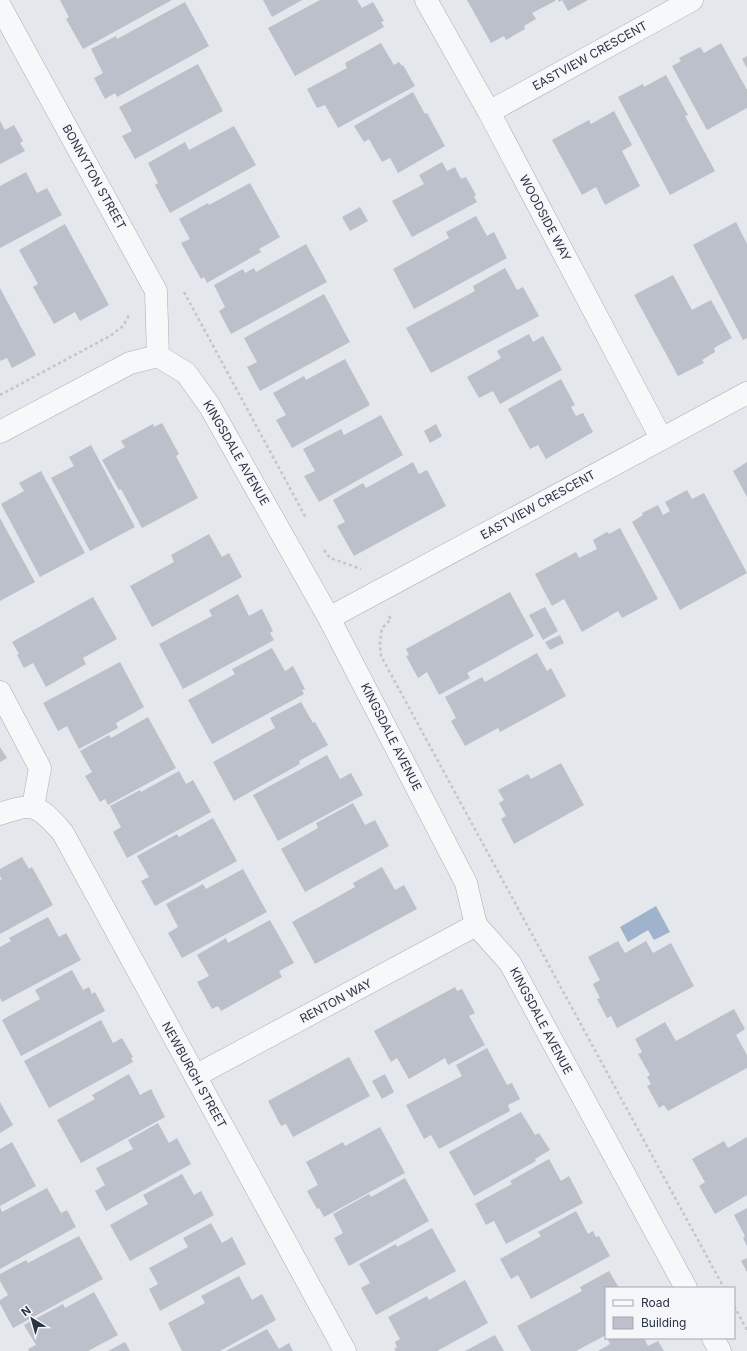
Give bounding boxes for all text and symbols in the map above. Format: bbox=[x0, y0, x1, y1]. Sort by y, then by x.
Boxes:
street label: EASTVIEW CRESCENT bbox=[530, 18, 650, 93]
street label: BONNYTON STREET bbox=[59, 122, 130, 232]
street label: WOODSIDE WAY bbox=[516, 172, 575, 264]
street label: KINGSDALE AVENUE bbox=[200, 397, 273, 508]
street label: EASTVIEW CRESCENT bbox=[478, 467, 598, 542]
street label: KINGSDALE AVENUE bbox=[358, 680, 425, 793]
street label: KINGSDALE AVENUE bbox=[507, 965, 576, 1077]
street label: RENTON WAY bbox=[297, 975, 374, 1026]
street label: NEWBURGH STREET bbox=[159, 1019, 230, 1131]
legend bbox=[605, 1287, 735, 1339]
text: Road bbox=[641, 1295, 670, 1310]
north arrow bbox=[12, 1299, 52, 1339]
text: N bbox=[18, 1303, 34, 1319]
text: Building bbox=[641, 1315, 686, 1330]

